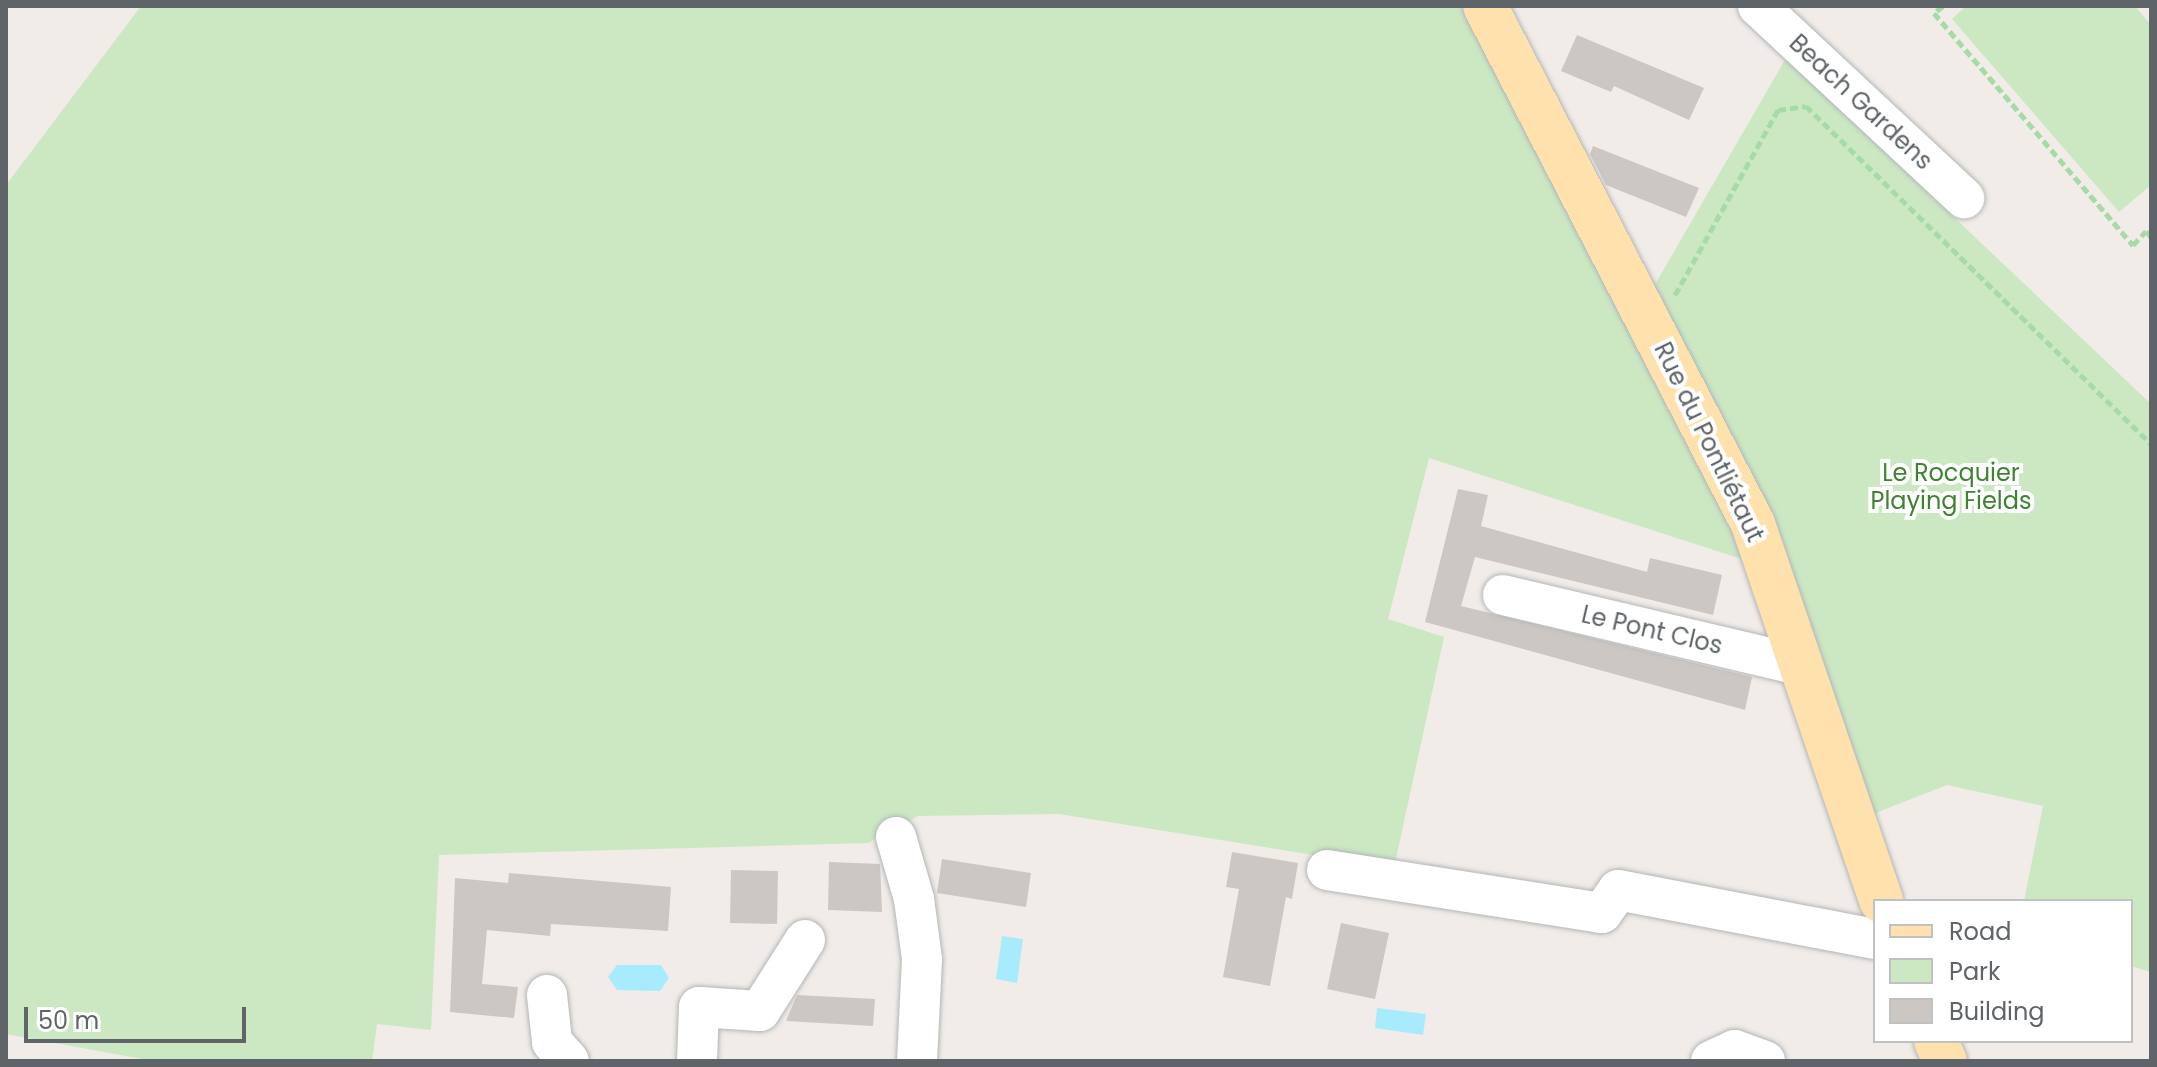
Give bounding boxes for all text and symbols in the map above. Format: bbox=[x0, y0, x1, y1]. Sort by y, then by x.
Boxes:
street label: Beach Gardens bbox=[1784, 28, 1938, 176]
street label: Rue du Pontliétaut bbox=[1648, 338, 1770, 546]
park label: Le Rocquier Playing Fields bbox=[1871, 459, 2031, 515]
street label: Le Pont Clos bbox=[1579, 600, 1725, 660]
legend bbox=[1873, 899, 2133, 1043]
text: Road bbox=[1949, 915, 2011, 948]
text: Park bbox=[1949, 955, 2000, 988]
scale bar bbox=[28, 991, 250, 1041]
text: Building bbox=[1949, 995, 2045, 1028]
text: 50 m bbox=[38, 1004, 99, 1037]

